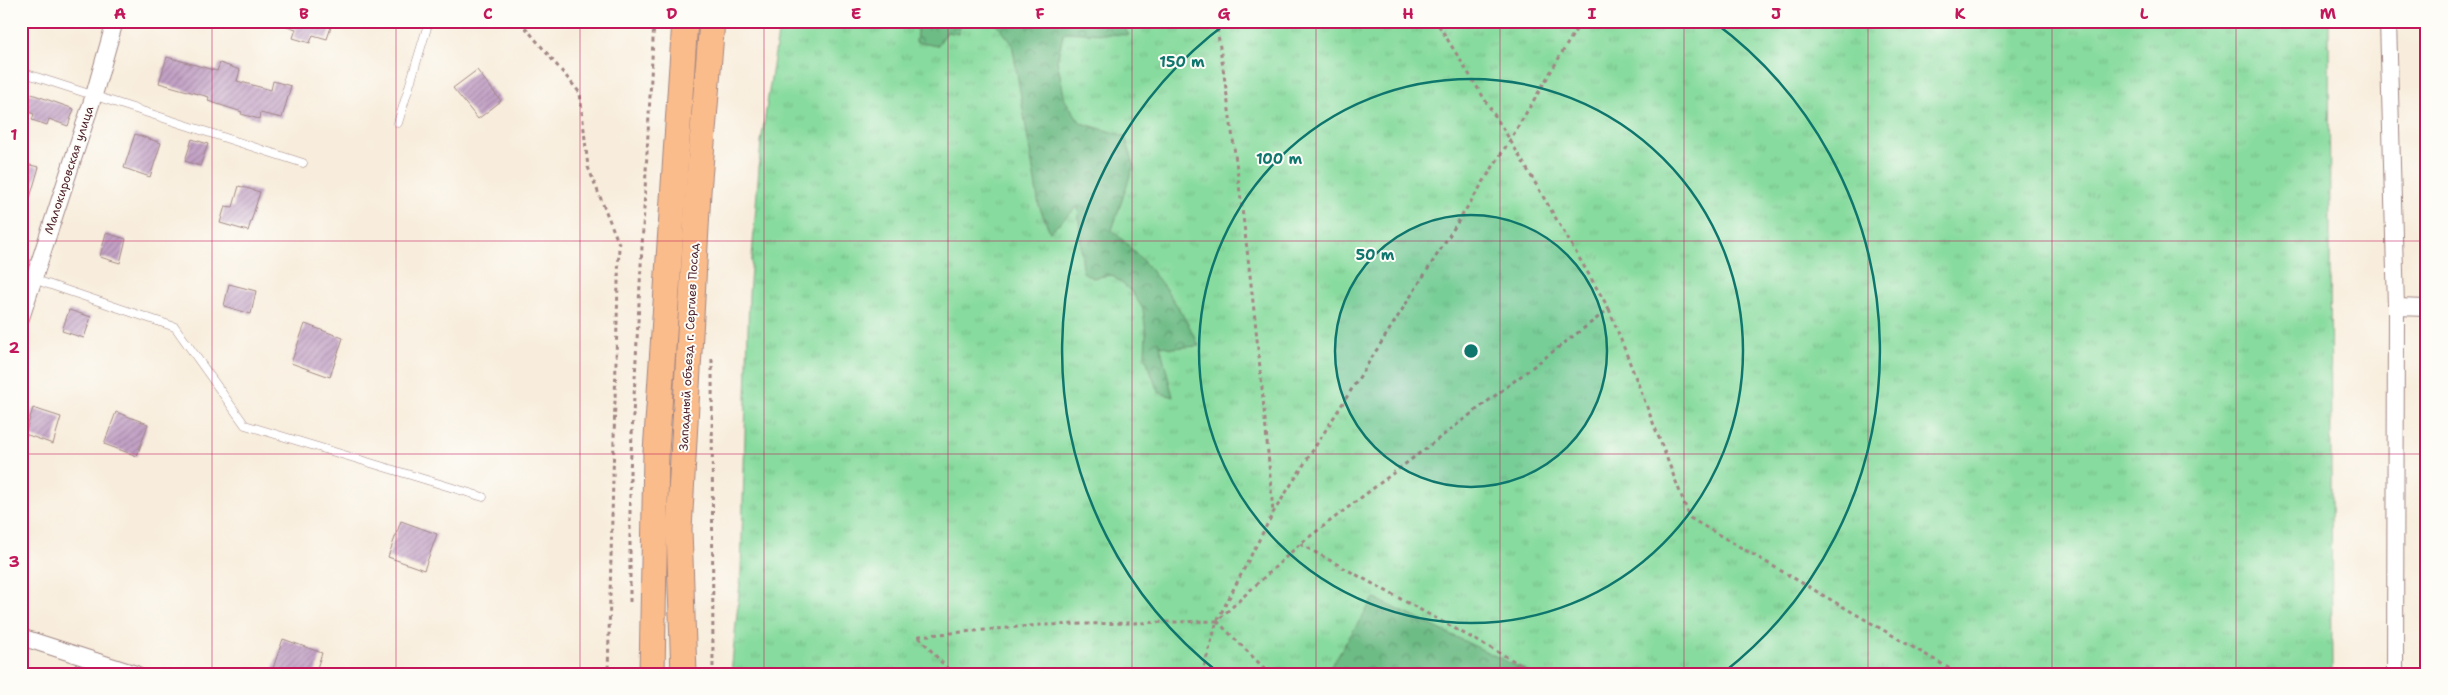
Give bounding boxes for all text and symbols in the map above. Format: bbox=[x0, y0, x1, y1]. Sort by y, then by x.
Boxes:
text: A bbox=[114, 3, 126, 24]
text: B bbox=[299, 3, 309, 24]
text: C bbox=[483, 3, 493, 24]
text: D bbox=[666, 3, 678, 24]
text: E bbox=[851, 3, 861, 24]
text: F bbox=[1035, 3, 1045, 24]
text: G bbox=[1218, 3, 1231, 24]
text: H bbox=[1402, 3, 1414, 24]
text: I bbox=[1588, 3, 1597, 24]
text: J bbox=[1771, 3, 1781, 24]
text: K bbox=[1955, 3, 1966, 24]
text: L bbox=[2140, 3, 2149, 24]
text: M bbox=[2320, 3, 2337, 24]
text: 150 m bbox=[1159, 52, 1205, 72]
street label: Малокировская улица bbox=[41, 103, 97, 236]
text: 1 bbox=[10, 124, 18, 145]
text: 100 m bbox=[1256, 149, 1302, 169]
street label: Западный объезд г. Сергиев Посад bbox=[676, 242, 702, 451]
text: 50 m bbox=[1356, 245, 1395, 265]
text: 2 bbox=[8, 337, 20, 358]
centre of rings bbox=[1462, 342, 1480, 360]
text: 3 bbox=[8, 551, 20, 572]

